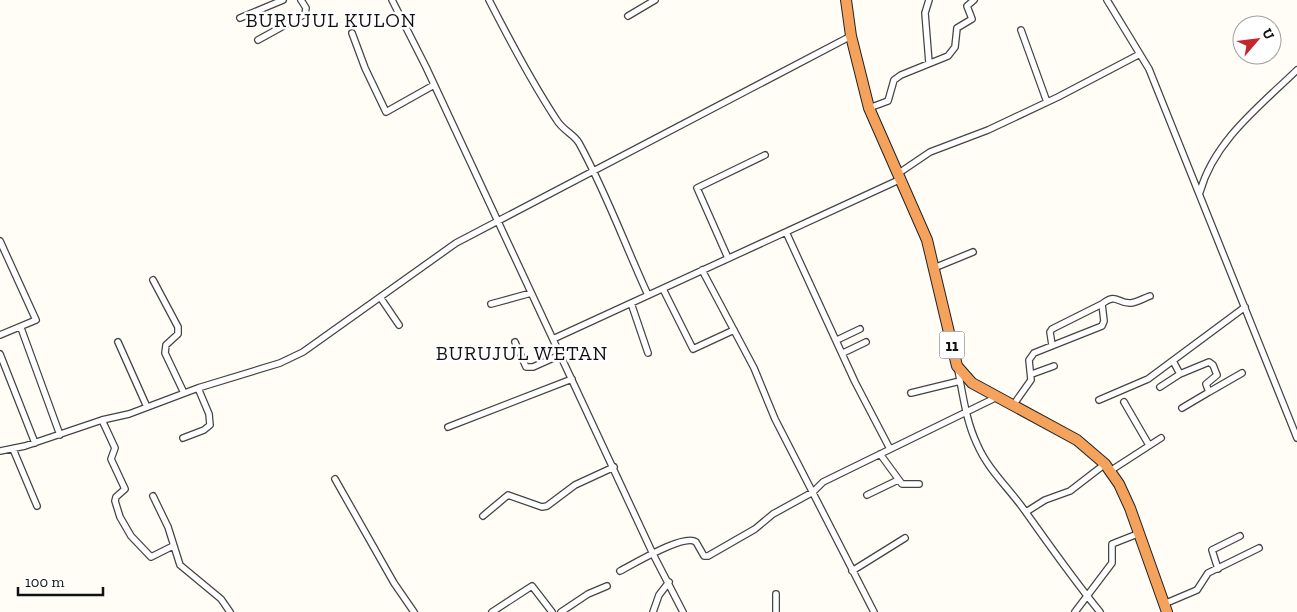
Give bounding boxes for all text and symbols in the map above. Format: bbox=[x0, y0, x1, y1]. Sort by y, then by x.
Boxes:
district label: BURUJUL KULON bbox=[246, 8, 416, 32]
north arrow bbox=[1232, 15, 1282, 65]
text: U bbox=[1258, 26, 1278, 43]
road number: 11 bbox=[940, 332, 964, 358]
district label: BURUJUL WETAN bbox=[436, 341, 608, 365]
scale bar bbox=[18, 564, 102, 596]
text: 100 m bbox=[25, 573, 64, 591]

